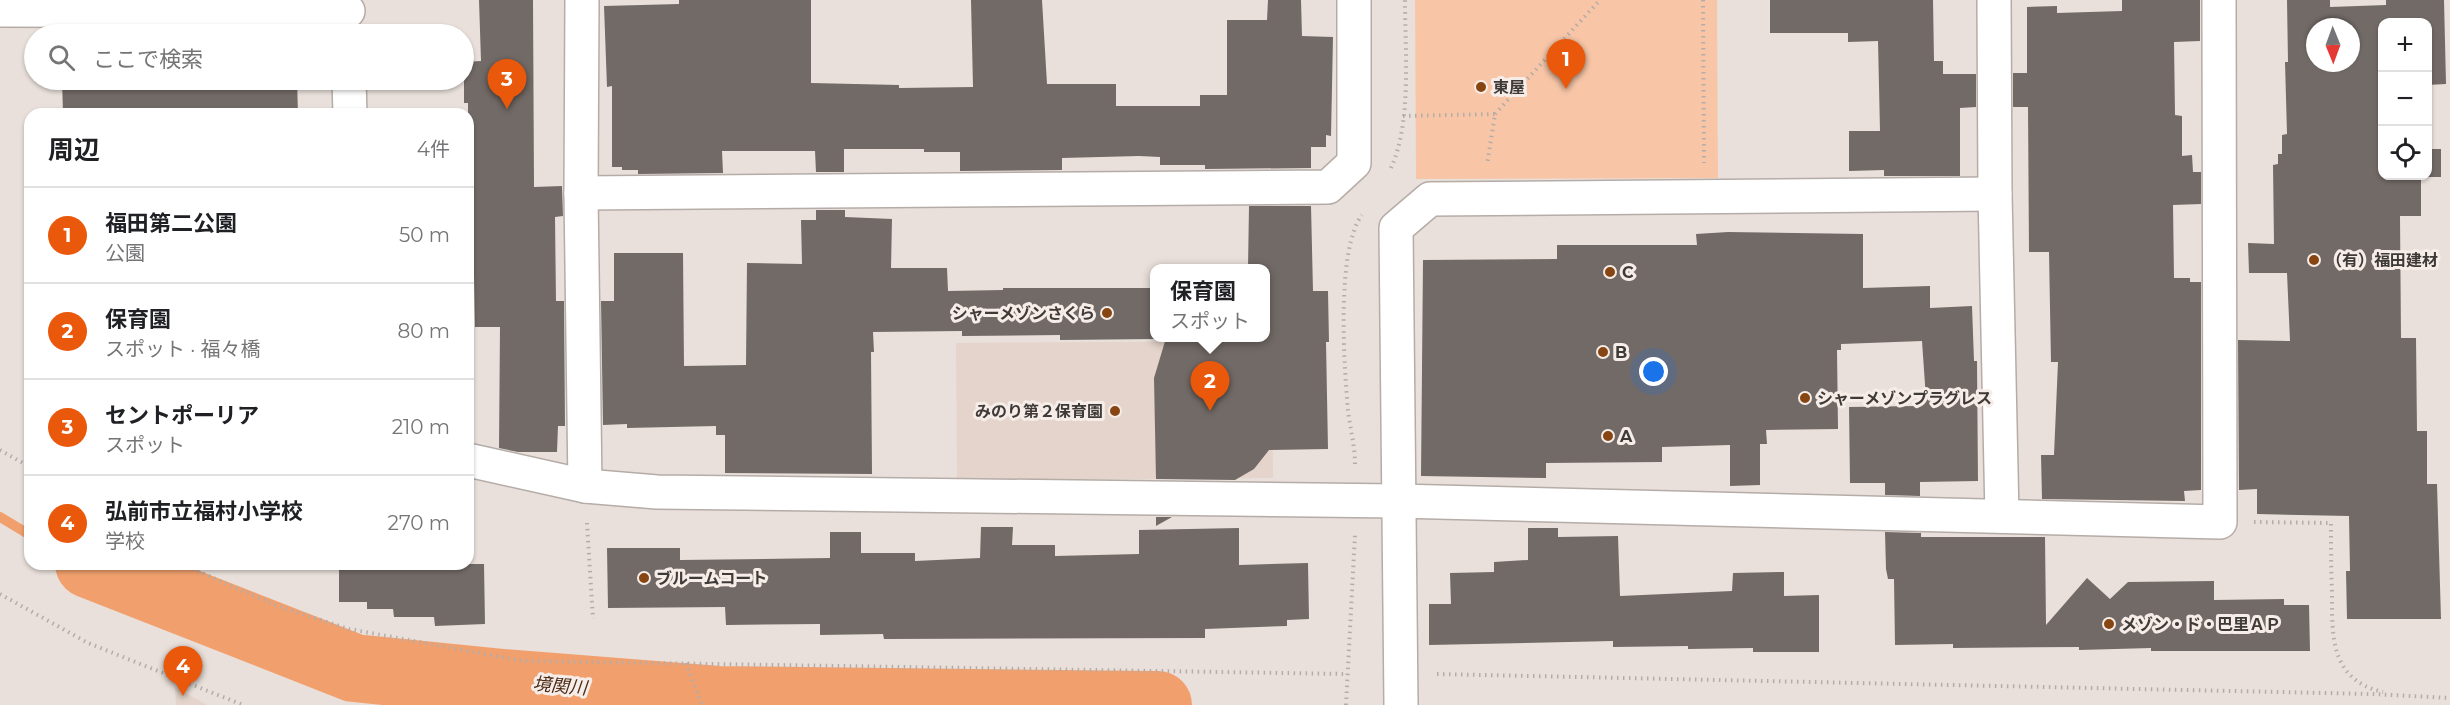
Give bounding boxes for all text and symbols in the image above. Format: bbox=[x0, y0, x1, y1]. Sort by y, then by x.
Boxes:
north arrow bbox=[2306, 18, 2360, 72]
map controls bbox=[2378, 18, 2432, 180]
button: + bbox=[2378, 18, 2432, 72]
search box bbox=[24, 24, 474, 90]
pin: 1 bbox=[1546, 40, 1586, 89]
icon: search bbox=[45, 41, 78, 74]
text: ここで検索 bbox=[93, 46, 203, 73]
pin: 3 bbox=[488, 60, 526, 109]
button: − bbox=[2378, 72, 2432, 126]
place label: 東屋 bbox=[1493, 78, 1525, 97]
marker: 東屋 bbox=[1474, 80, 1488, 94]
button: locate bbox=[2378, 126, 2432, 180]
text: 周辺 bbox=[48, 134, 100, 166]
text: 4件 bbox=[417, 137, 450, 161]
text: 福田第二公園 bbox=[105, 210, 237, 237]
text: 1 bbox=[64, 223, 71, 247]
text: 50 m bbox=[399, 223, 450, 247]
text: 公園 bbox=[105, 241, 145, 265]
place label: （有）福田建材 bbox=[2326, 251, 2438, 270]
marker: （有）福田建材 bbox=[2307, 253, 2321, 267]
place label: C bbox=[1622, 263, 1634, 282]
popup bbox=[1150, 264, 1270, 342]
marker: C bbox=[1603, 265, 1617, 279]
text: 保育園 bbox=[1170, 278, 1236, 305]
place label: シャーメゾンさくら bbox=[952, 304, 1095, 323]
text: 保育園 bbox=[105, 306, 171, 333]
marker: シャーメゾンさくら bbox=[1100, 306, 1114, 320]
text: スポット bbox=[1170, 309, 1250, 333]
text: 2 bbox=[62, 319, 73, 343]
text: 80 m bbox=[398, 319, 450, 343]
text: スポット · 福々橋 bbox=[105, 337, 261, 361]
place label: B bbox=[1615, 343, 1627, 362]
marker: B bbox=[1596, 345, 1610, 359]
your location bbox=[1639, 357, 1668, 386]
pin: 2 bbox=[1190, 362, 1230, 411]
place label: シャーメゾンプラグレス bbox=[1817, 389, 1992, 408]
marker: シャーメゾンプラグレス bbox=[1798, 391, 1812, 405]
text: セントポーリア bbox=[105, 402, 259, 429]
place label: みのり第２保育園 bbox=[975, 402, 1103, 421]
marker: みのり第２保育園 bbox=[1108, 404, 1122, 418]
text: 3 bbox=[62, 415, 73, 439]
text: 210 m bbox=[392, 415, 450, 439]
place label: A bbox=[1619, 427, 1633, 446]
marker: A bbox=[1601, 429, 1615, 443]
text: スポット bbox=[105, 433, 185, 457]
text: 弘前市立福村小学校 bbox=[105, 498, 303, 525]
text: 4 bbox=[61, 511, 74, 535]
text: 270 m bbox=[388, 511, 450, 535]
text: 学校 bbox=[105, 529, 145, 553]
place label: ブルームコート bbox=[656, 569, 768, 588]
marker: ブルームコート bbox=[637, 571, 651, 585]
place label: メゾン・ド・巴里ＡＰ bbox=[2121, 615, 2281, 634]
marker: メゾン・ド・巴里ＡＰ bbox=[2102, 617, 2116, 631]
pin: 4 bbox=[164, 646, 202, 696]
water label: 境関川 bbox=[532, 673, 590, 699]

